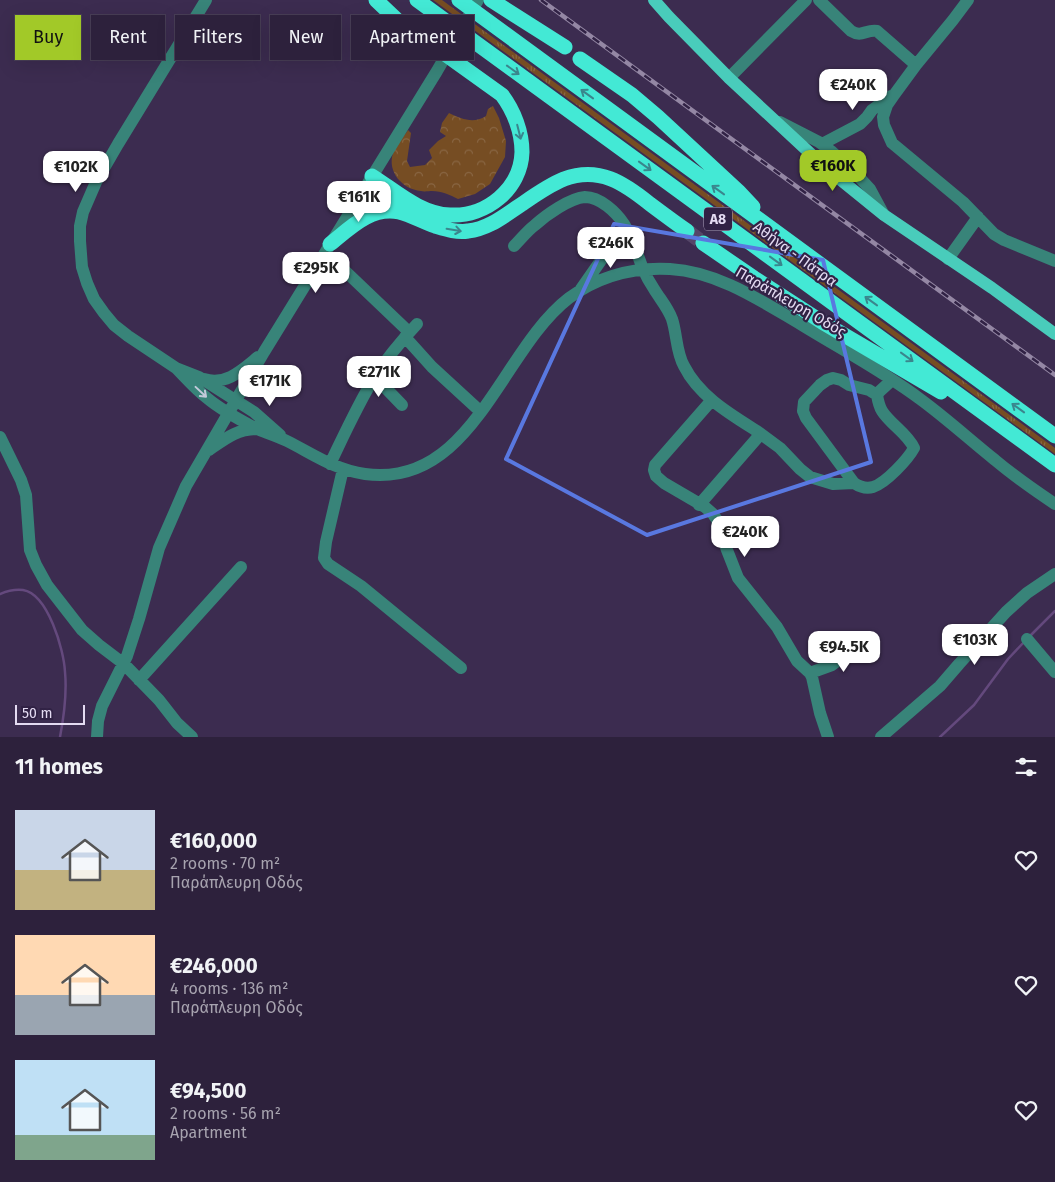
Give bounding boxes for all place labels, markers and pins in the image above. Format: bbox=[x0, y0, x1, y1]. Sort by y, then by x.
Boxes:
pin: €240K bbox=[818, 68, 888, 111]
pin: €102K bbox=[41, 150, 111, 193]
pin: €160K bbox=[798, 150, 868, 192]
pin: €161K bbox=[324, 180, 394, 223]
pin: €246K bbox=[576, 226, 646, 269]
pin: €295K bbox=[281, 252, 351, 294]
pin: €271K bbox=[344, 356, 414, 398]
pin: €171K bbox=[235, 364, 305, 407]
pin: €240K bbox=[710, 516, 780, 558]
pin: €103K bbox=[940, 624, 1010, 666]
pin: €94.5K bbox=[803, 630, 885, 673]

